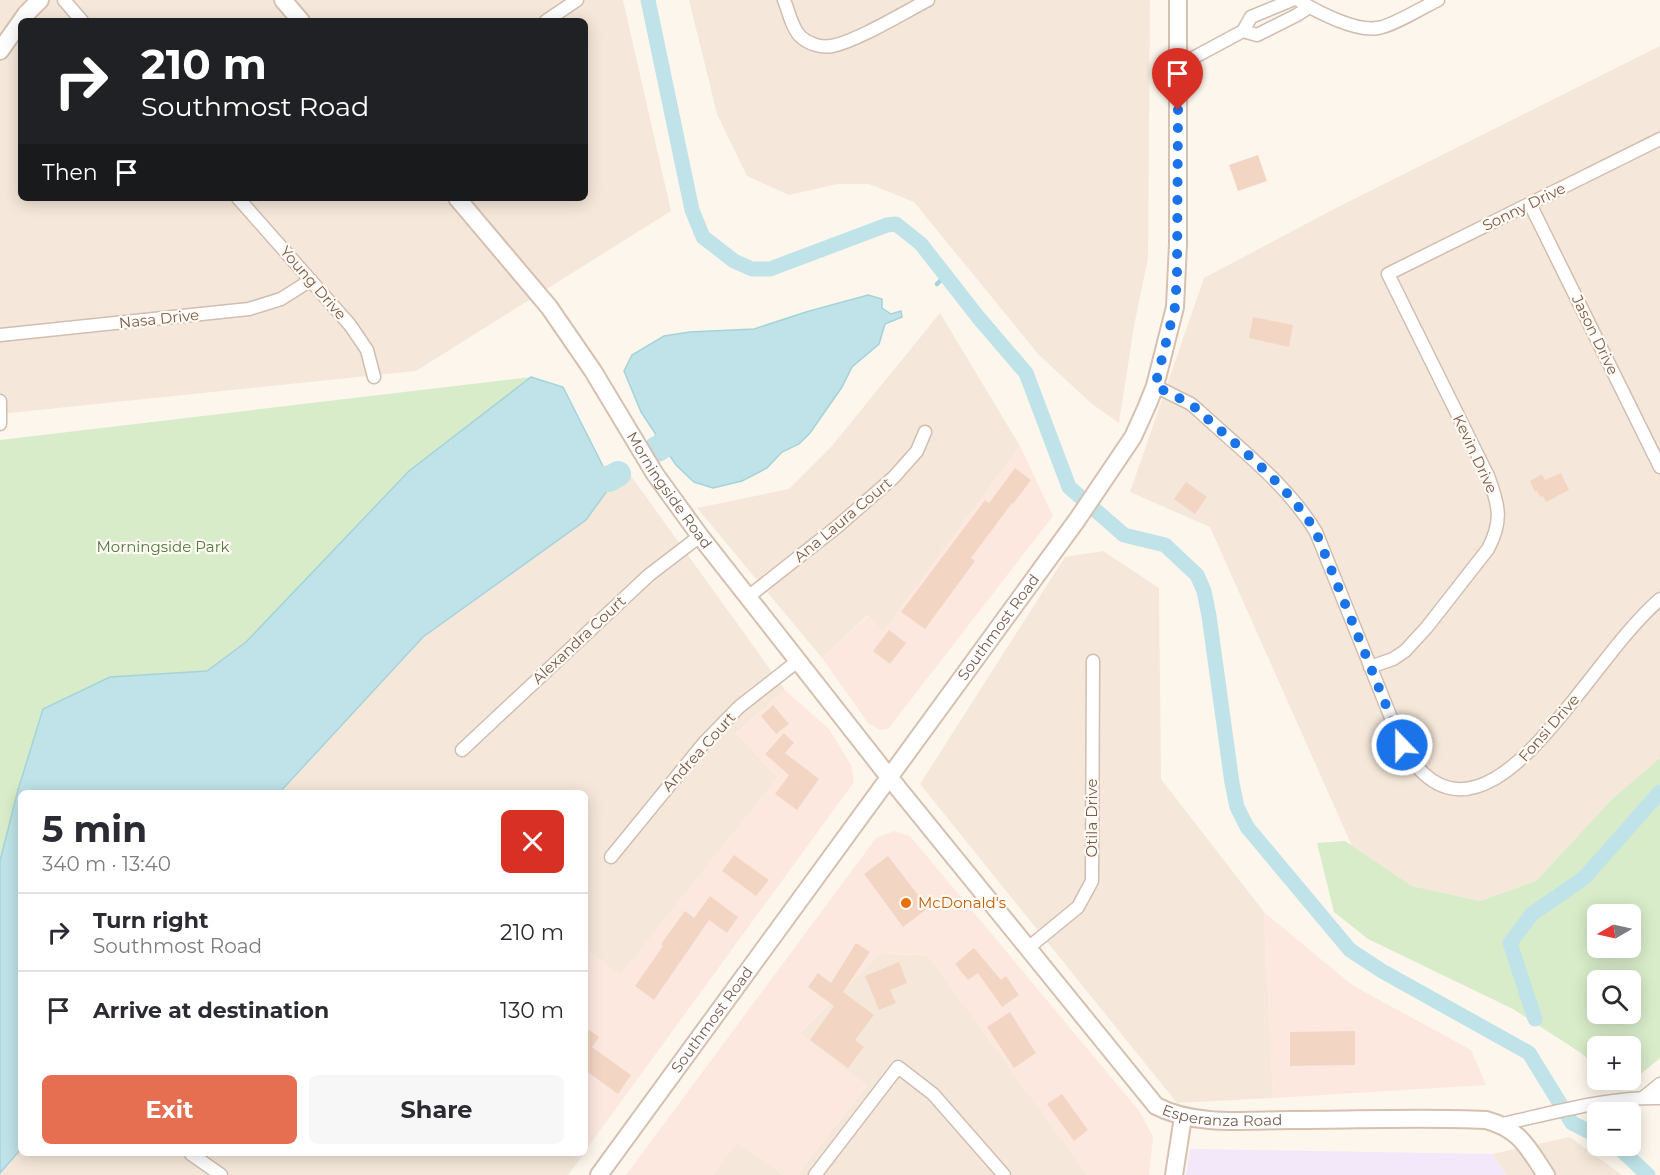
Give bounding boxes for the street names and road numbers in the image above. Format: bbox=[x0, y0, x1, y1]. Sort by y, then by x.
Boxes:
street label: Sonny Drive bbox=[1479, 178, 1568, 235]
street label: Young Drive bbox=[276, 242, 351, 324]
street label: Jason Drive bbox=[1568, 291, 1623, 378]
street label: Nasa Drive bbox=[118, 305, 200, 332]
street label: Kevin Drive bbox=[1449, 411, 1502, 496]
street label: Morningside Road bbox=[623, 428, 716, 552]
street label: Ana Laura Court bbox=[790, 473, 895, 566]
street label: Southmost Road bbox=[953, 570, 1043, 684]
street label: Alexandra Court bbox=[528, 591, 629, 688]
street label: Fonsi Drive bbox=[1514, 690, 1583, 765]
street label: Andrea Court bbox=[658, 708, 739, 795]
street label: Otila Drive bbox=[1082, 779, 1101, 857]
street label: Southmost Road bbox=[667, 963, 757, 1076]
street label: Esperanza Road bbox=[1160, 1100, 1282, 1130]

